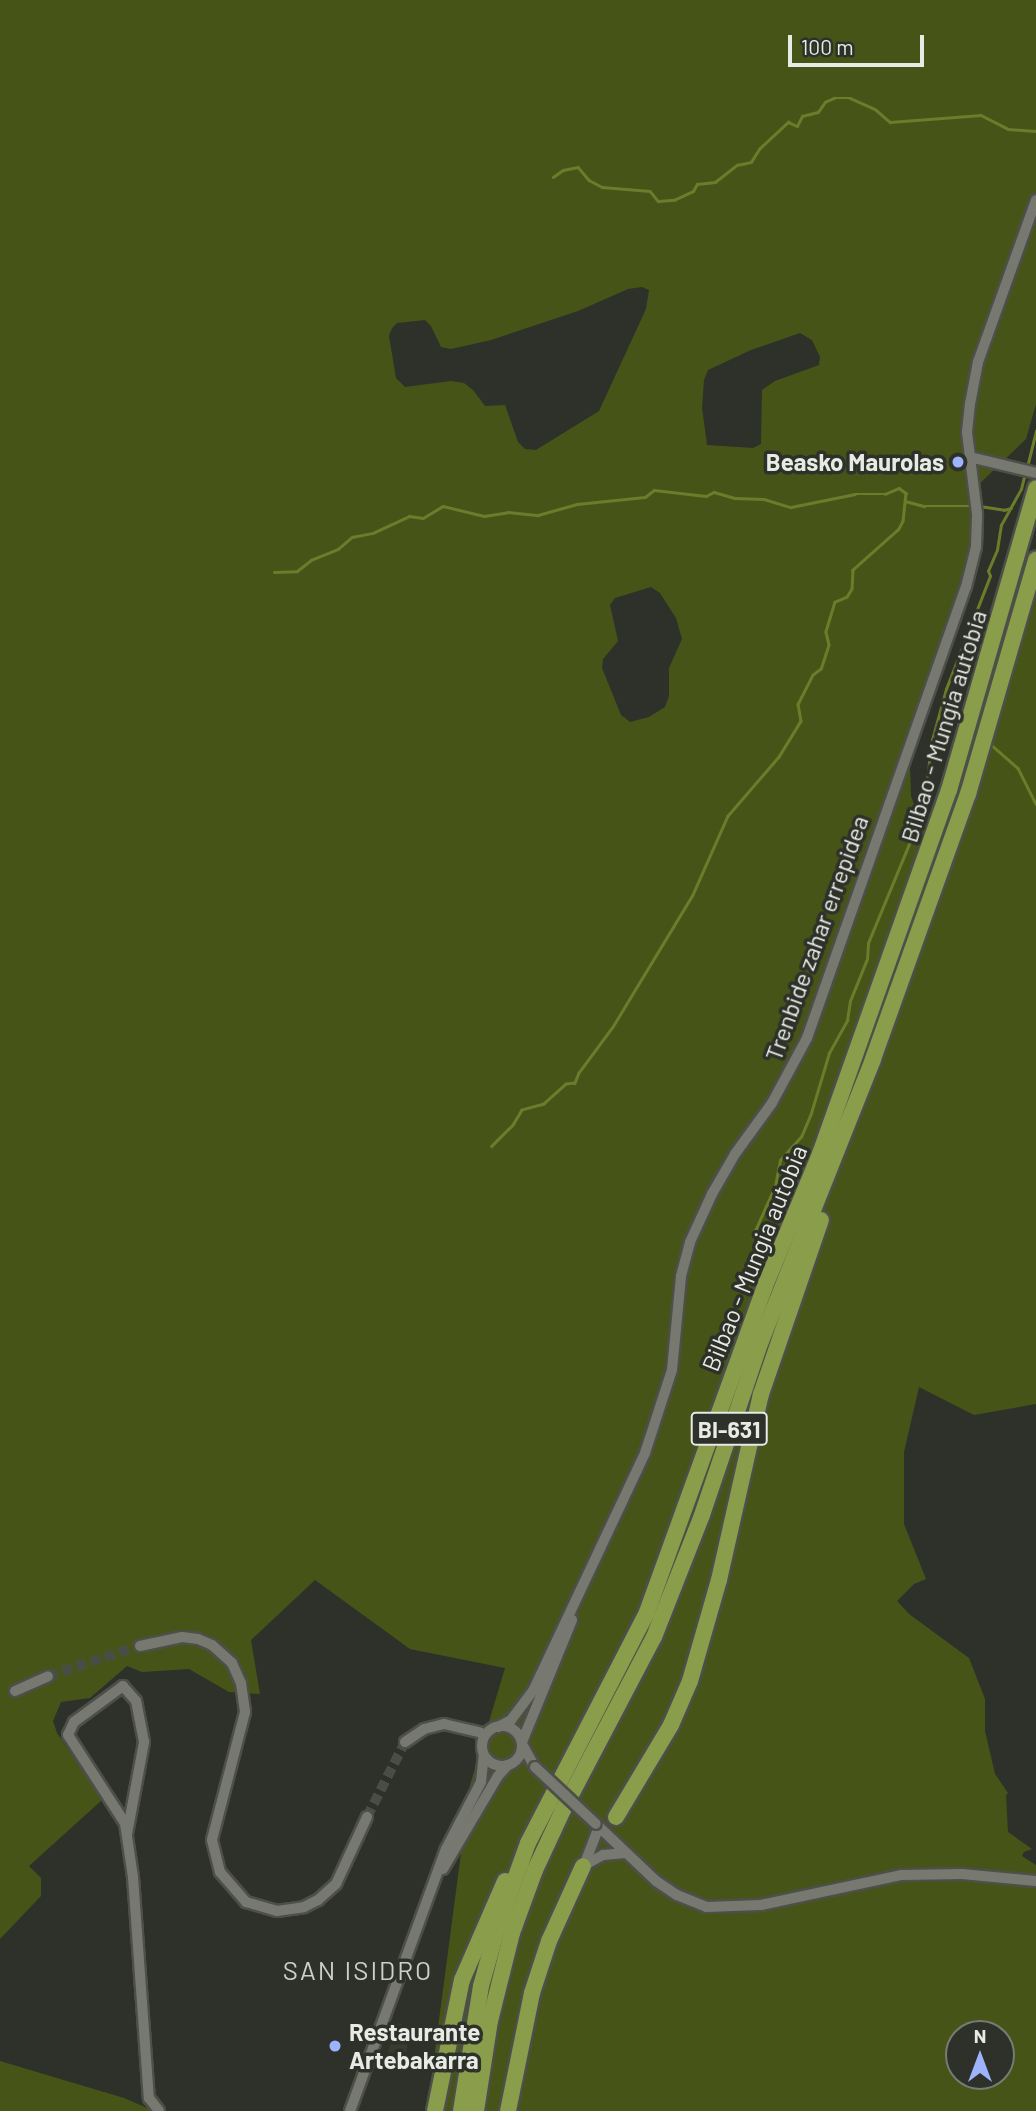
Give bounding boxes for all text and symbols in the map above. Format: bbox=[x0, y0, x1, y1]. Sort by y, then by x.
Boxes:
scale bar bbox=[791, 21, 928, 65]
text: 100 m bbox=[801, 34, 854, 59]
place label: Beasko Maurolas bbox=[766, 448, 944, 476]
marker: Beasko Maurolas bbox=[950, 454, 966, 470]
street label: Bilbao - Mungia autobia bbox=[894, 606, 992, 846]
street label: Trenbide zahar errepidea bbox=[758, 812, 874, 1064]
street label: Bilbao - Mungia autobia bbox=[695, 1141, 813, 1375]
road number: BI-631 bbox=[690, 1410, 768, 1448]
district label: SAN ISIDRO bbox=[284, 1954, 432, 1986]
place label: Restaurante Artebakarra bbox=[349, 2018, 480, 2074]
north arrow bbox=[945, 2020, 1015, 2090]
text: N bbox=[974, 2024, 986, 2047]
marker: Restaurante Artebakarra bbox=[327, 2038, 343, 2054]

